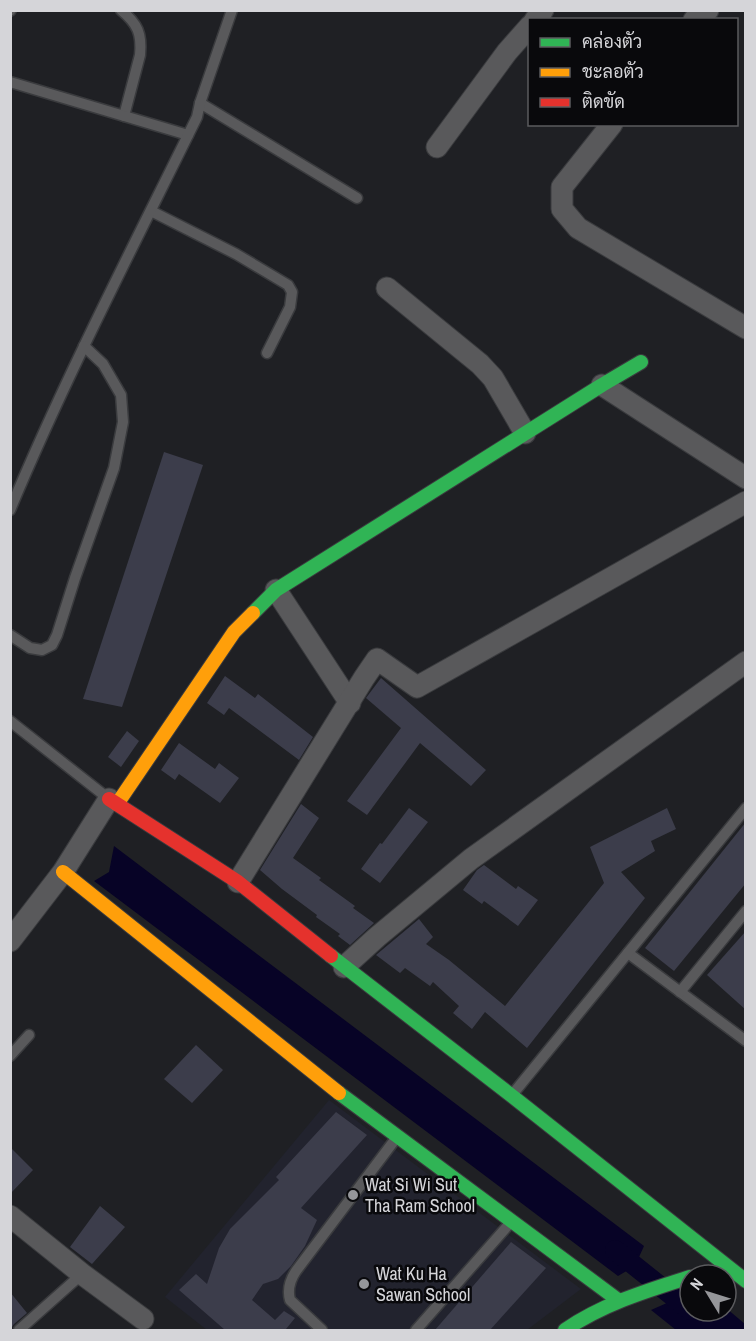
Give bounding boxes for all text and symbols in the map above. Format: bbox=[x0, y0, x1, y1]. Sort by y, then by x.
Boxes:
legend bbox=[528, 18, 738, 126]
text: คล่องตัว bbox=[582, 29, 642, 54]
text: ชะลอตัว bbox=[582, 59, 644, 84]
text: ติดขัด bbox=[582, 89, 625, 114]
place label: Wat Si Wi Sut Tha Ram School bbox=[365, 1172, 475, 1218]
marker: Wat Si Wi Sut Tha Ram School bbox=[346, 1188, 360, 1202]
place label: Wat Ku Ha Sawan School bbox=[376, 1261, 470, 1307]
north arrow bbox=[678, 1263, 738, 1323]
text: N bbox=[685, 1273, 708, 1294]
marker: Wat Ku Ha Sawan School bbox=[357, 1277, 371, 1291]

